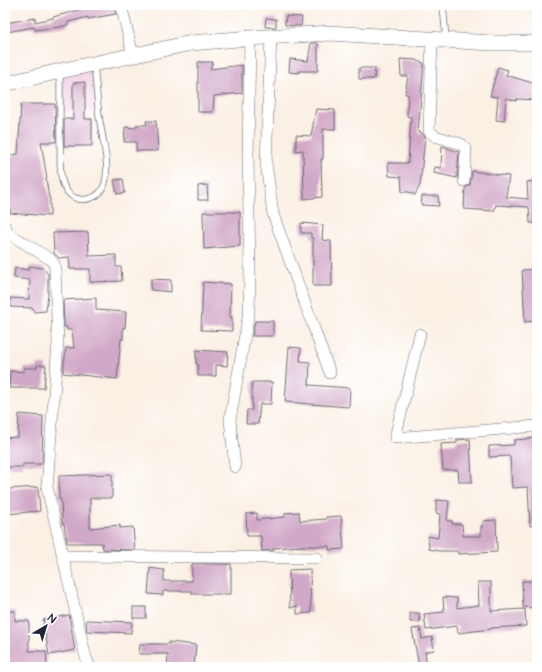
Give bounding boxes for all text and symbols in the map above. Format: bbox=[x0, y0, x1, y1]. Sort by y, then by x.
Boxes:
north arrow bbox=[26, 606, 66, 646]
text: N bbox=[45, 610, 59, 627]

